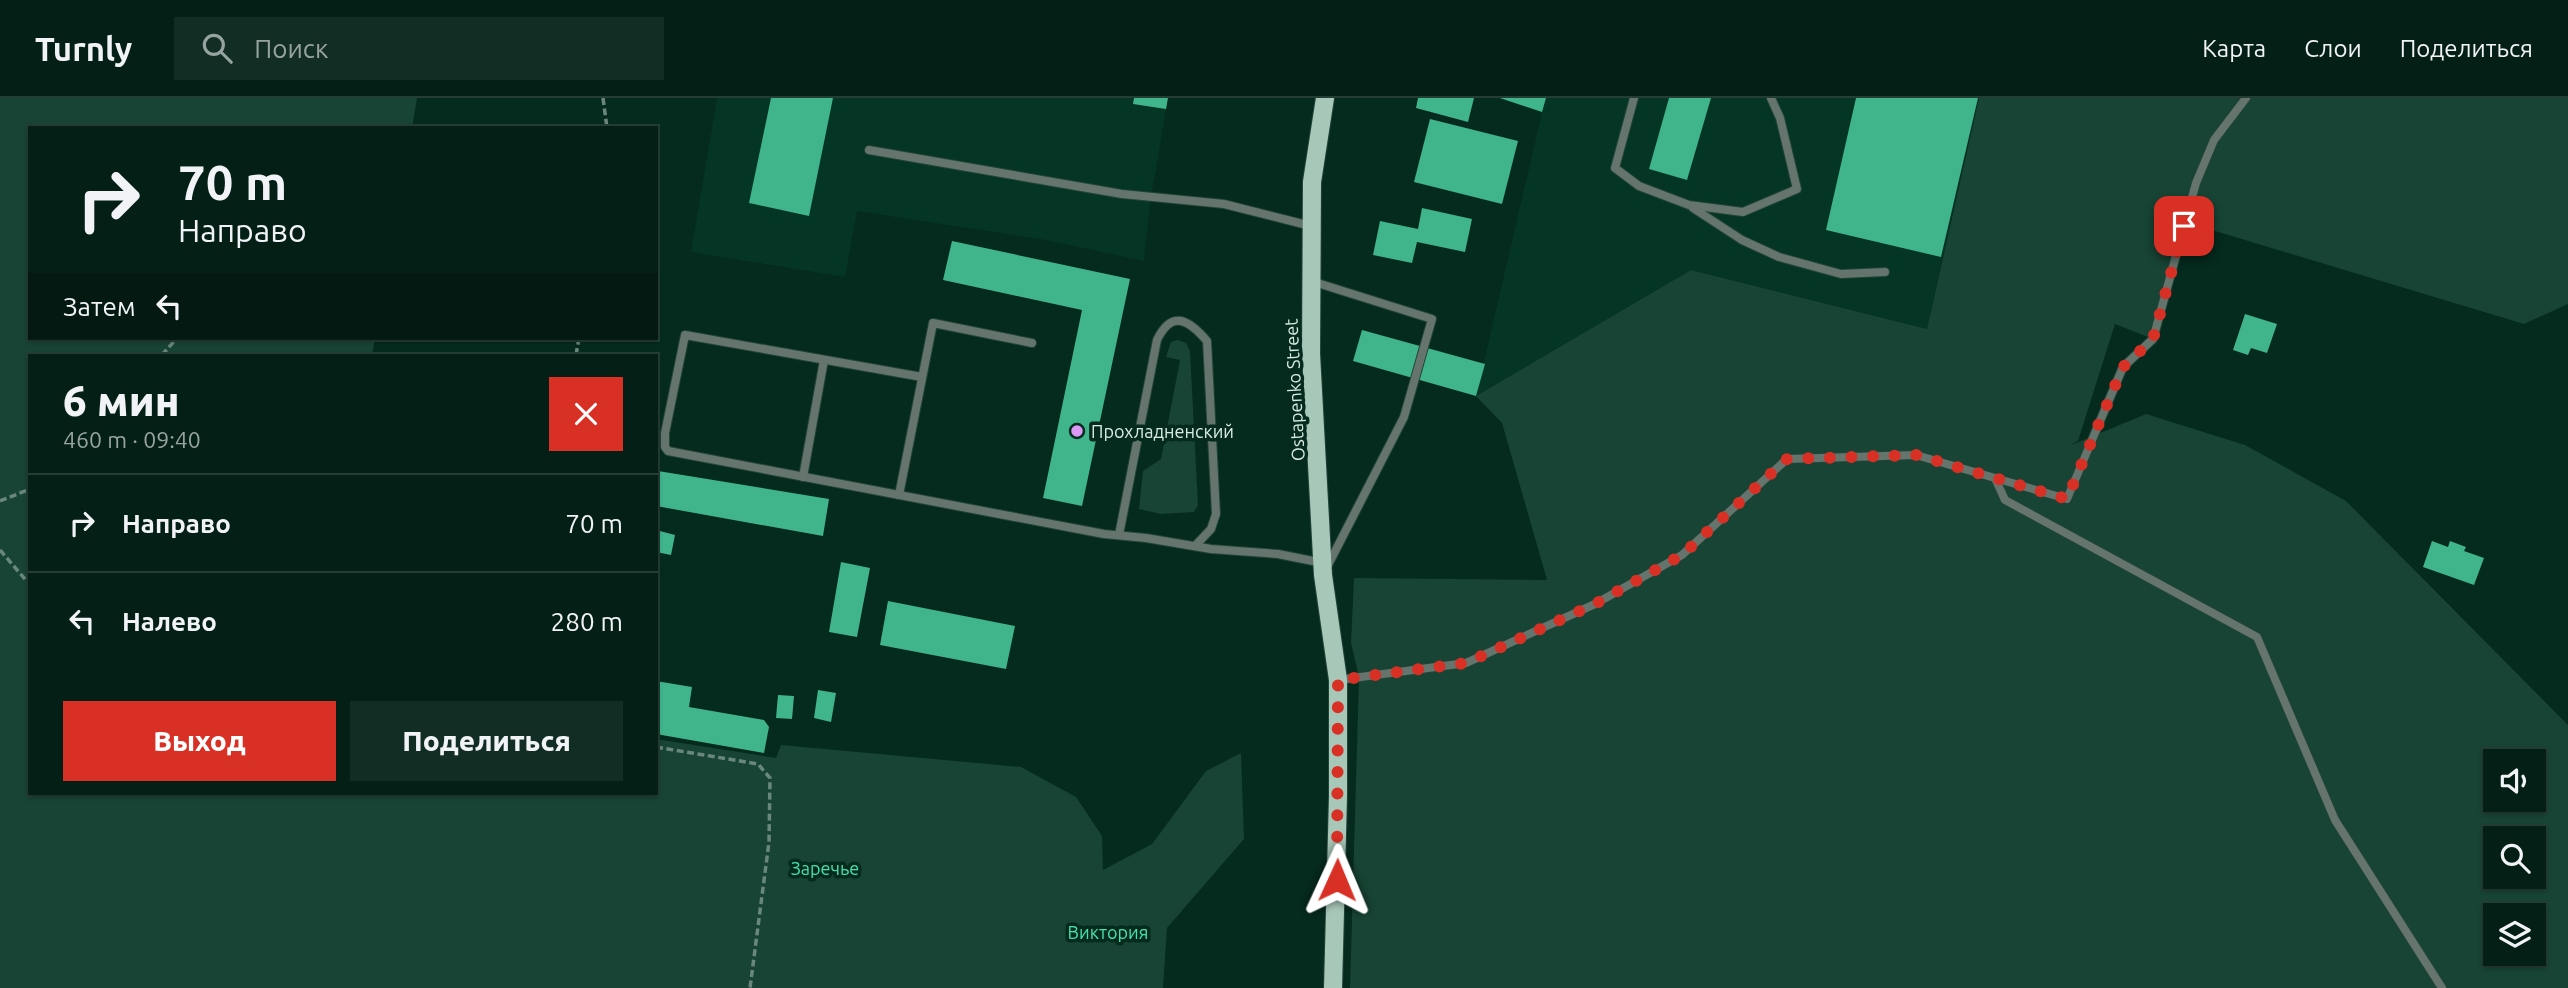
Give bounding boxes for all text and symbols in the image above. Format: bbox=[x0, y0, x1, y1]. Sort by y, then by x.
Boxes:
search box bbox=[174, 17, 664, 80]
icon: search bbox=[198, 29, 236, 67]
text: Turnly bbox=[35, 30, 132, 67]
text: Поиск bbox=[254, 34, 328, 63]
text: Карта bbox=[2202, 35, 2266, 62]
text: Слои bbox=[2304, 35, 2362, 62]
text: Поделиться bbox=[2400, 35, 2533, 62]
icon: right bbox=[63, 154, 154, 245]
text: 70 m bbox=[178, 154, 287, 209]
pin bbox=[2154, 196, 2214, 256]
icon: arrive bbox=[2165, 207, 2203, 245]
text: Направо bbox=[178, 212, 307, 248]
icon: left bbox=[150, 287, 188, 325]
text: Затем bbox=[63, 292, 136, 321]
street label: Ostapenko Street bbox=[1280, 318, 1308, 462]
text: 6 мин bbox=[63, 377, 180, 424]
button: close bbox=[549, 377, 623, 451]
place label: Прохладненский bbox=[1091, 421, 1234, 441]
marker: Прохладненский bbox=[1069, 423, 1085, 439]
text: 460 m · 09:40 bbox=[63, 427, 201, 452]
icon: right bbox=[63, 504, 101, 542]
text: Направо bbox=[122, 509, 231, 538]
text: 70 m bbox=[565, 509, 623, 538]
icon: left bbox=[63, 602, 101, 640]
text: Налево bbox=[122, 607, 217, 636]
text: 280 m bbox=[551, 607, 623, 636]
button: Выход bbox=[63, 701, 336, 781]
button: Поделиться bbox=[350, 701, 623, 781]
map controls bbox=[2483, 749, 2546, 966]
button: sound bbox=[2483, 749, 2546, 812]
button: search bbox=[2483, 826, 2546, 889]
position arrow bbox=[1300, 843, 1374, 917]
park label: Заречье bbox=[791, 858, 859, 878]
button: layers bbox=[2483, 903, 2546, 966]
park label: Виктория bbox=[1068, 922, 1148, 942]

